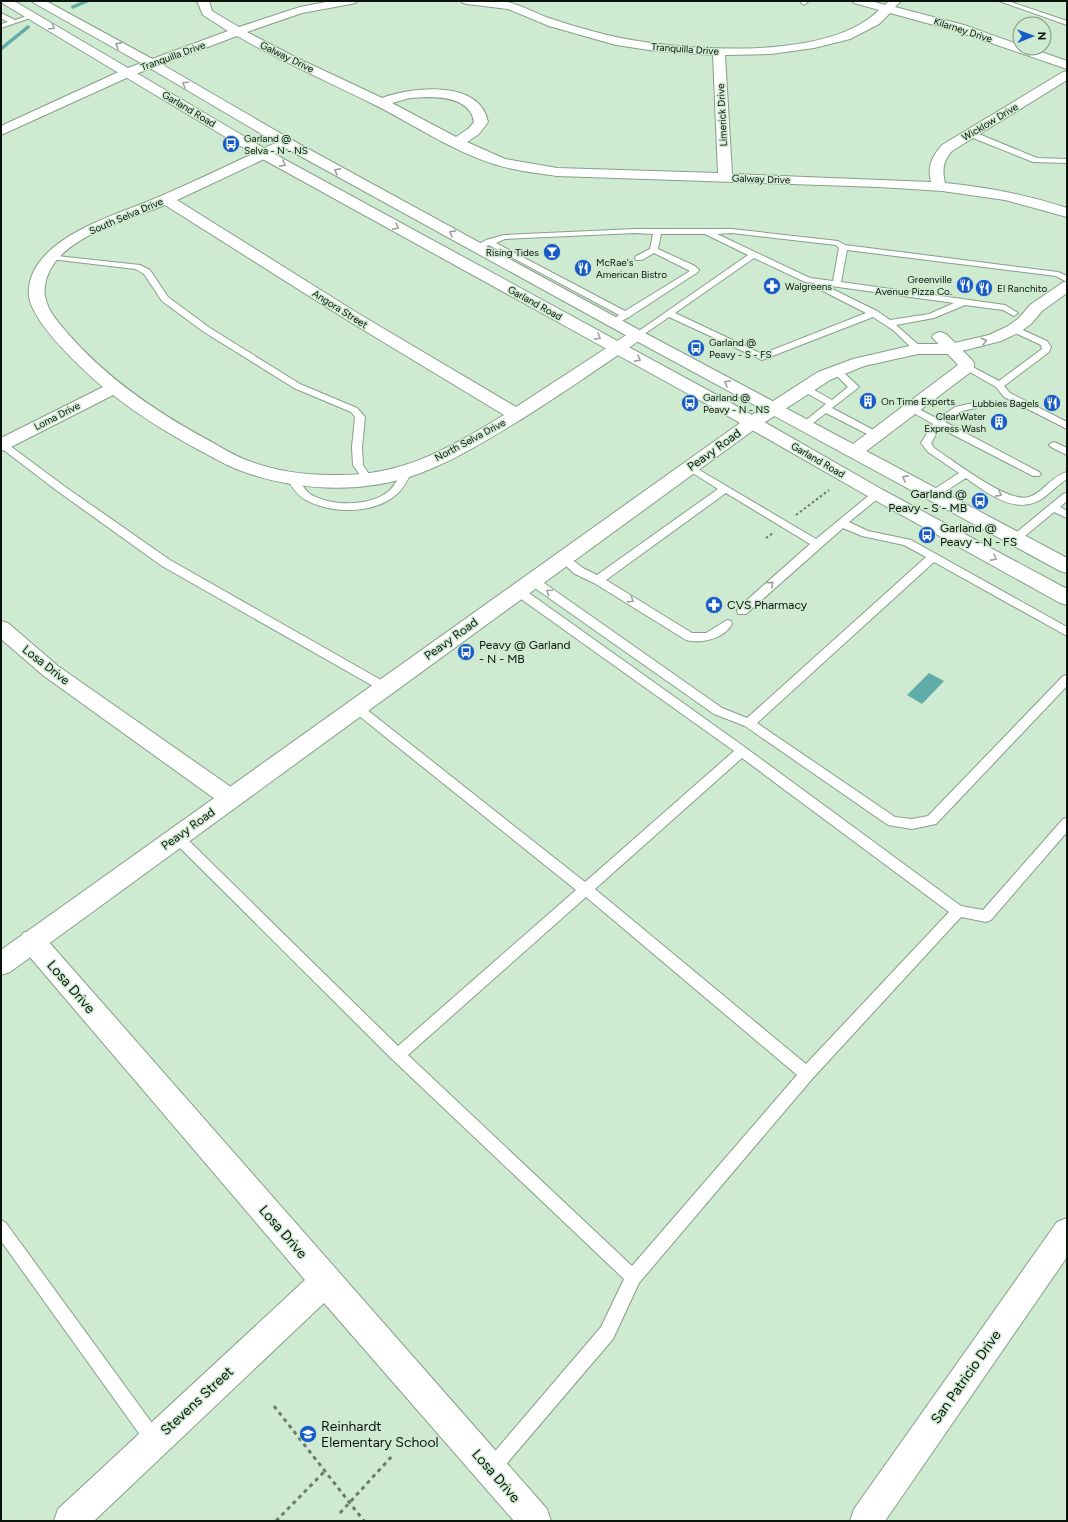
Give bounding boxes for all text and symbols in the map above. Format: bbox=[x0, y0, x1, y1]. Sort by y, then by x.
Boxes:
street label: Kilarney Drive bbox=[932, 14, 994, 46]
north arrow bbox=[1012, 16, 1052, 56]
one-way arrow bbox=[48, 23, 55, 30]
text: N bbox=[1035, 31, 1048, 40]
street label: Tranquilla Drive bbox=[139, 38, 208, 74]
street label: Galway Drive bbox=[258, 38, 317, 76]
street label: Tranquilla Drive bbox=[651, 40, 720, 58]
one-way arrow bbox=[114, 43, 122, 50]
one-way arrow bbox=[182, 81, 189, 88]
street label: Limerick Drive bbox=[714, 83, 730, 147]
street label: Garland Road bbox=[160, 88, 218, 130]
street label: Wicklow Drive bbox=[959, 100, 1021, 144]
place label: Garland @ Selva - N - NS bbox=[244, 132, 308, 157]
bus stop icon: Garland @ Selva - N - NS bbox=[221, 134, 241, 154]
one-way arrow bbox=[278, 159, 286, 166]
one-way arrow bbox=[334, 168, 342, 175]
street label: Galway Drive bbox=[732, 171, 791, 187]
street label: South Selva Drive bbox=[87, 194, 165, 237]
one-way arrow bbox=[392, 222, 400, 229]
one-way arrow bbox=[448, 230, 456, 237]
bar icon: Rising Tides bbox=[542, 242, 562, 262]
place label: Rising Tides bbox=[486, 246, 539, 259]
place label: McRae's American Bistro bbox=[596, 256, 667, 281]
restaurant icon: McRae's American Bistro bbox=[573, 258, 593, 278]
place label: Greenville Avenue Pizza Co. bbox=[875, 273, 953, 298]
restaurant icon: Greenville Avenue Pizza Co. bbox=[955, 275, 975, 295]
pharmacy icon: Walgreens bbox=[762, 276, 782, 296]
restaurant icon: El Ranchito bbox=[974, 278, 994, 298]
place label: Walgreens bbox=[785, 280, 832, 293]
place label: El Ranchito bbox=[997, 282, 1048, 295]
street label: Garland Road bbox=[505, 283, 565, 323]
street label: Angora Street bbox=[310, 287, 370, 331]
one-way arrow bbox=[594, 333, 601, 340]
place label: Garland @ Peavy - S - FS bbox=[709, 336, 772, 361]
one-way arrow bbox=[980, 337, 987, 346]
bus stop icon: Garland @ Peavy - S - FS bbox=[686, 338, 706, 358]
one-way arrow bbox=[634, 355, 641, 362]
one-way arrow bbox=[723, 381, 731, 388]
place label: Garland @ Peavy - N - NS bbox=[703, 391, 769, 416]
building icon: On Time Experts bbox=[858, 391, 878, 411]
bus stop icon: Garland @ Peavy - N - NS bbox=[680, 393, 700, 413]
restaurant icon: Lubbies Bagels bbox=[1042, 393, 1062, 413]
place label: On Time Experts bbox=[881, 395, 955, 408]
place label: Lubbies Bagels bbox=[972, 397, 1039, 410]
street label: Loma Drive bbox=[32, 399, 83, 433]
place label: ClearWater Express Wash bbox=[924, 410, 987, 435]
building icon: ClearWater Express Wash bbox=[989, 412, 1009, 432]
street label: North Selva Drive bbox=[432, 416, 508, 464]
street label: Peavy Road bbox=[685, 426, 743, 474]
street label: Garland Road bbox=[789, 439, 847, 481]
one-way arrow bbox=[902, 475, 909, 483]
place label: Garland @ Peavy - S - MB bbox=[888, 487, 967, 515]
one-way arrow bbox=[995, 490, 1002, 497]
bus stop icon: Garland @ Peavy - S - MB bbox=[970, 491, 990, 511]
place label: Garland @ Peavy - N - FS bbox=[940, 521, 1017, 549]
bus stop icon: Garland @ Peavy - N - FS bbox=[917, 525, 937, 545]
one-way arrow bbox=[990, 554, 997, 561]
one-way arrow bbox=[766, 582, 774, 589]
one-way arrow bbox=[546, 589, 553, 597]
one-way arrow bbox=[627, 595, 634, 603]
pharmacy icon: CVS Pharmacy bbox=[704, 595, 724, 615]
place label: CVS Pharmacy bbox=[727, 598, 808, 612]
street label: Peavy Road bbox=[422, 615, 480, 663]
place label: Peavy @ Garland - N - MB bbox=[479, 638, 571, 666]
street label: Losa Drive bbox=[20, 642, 73, 688]
bus stop icon: Peavy @ Garland - N - MB bbox=[456, 642, 476, 662]
street label: Peavy Road bbox=[159, 805, 217, 853]
street label: Losa Drive bbox=[43, 957, 99, 1017]
street label: Losa Drive bbox=[255, 1202, 311, 1262]
street label: San Patricio Drive bbox=[927, 1327, 1005, 1427]
street label: Stevens Street bbox=[157, 1363, 237, 1439]
place label: Reinhardt Elementary School bbox=[321, 1418, 439, 1451]
school or university icon: Reinhardt Elementary School bbox=[298, 1424, 318, 1444]
street label: Losa Drive bbox=[468, 1446, 524, 1506]

